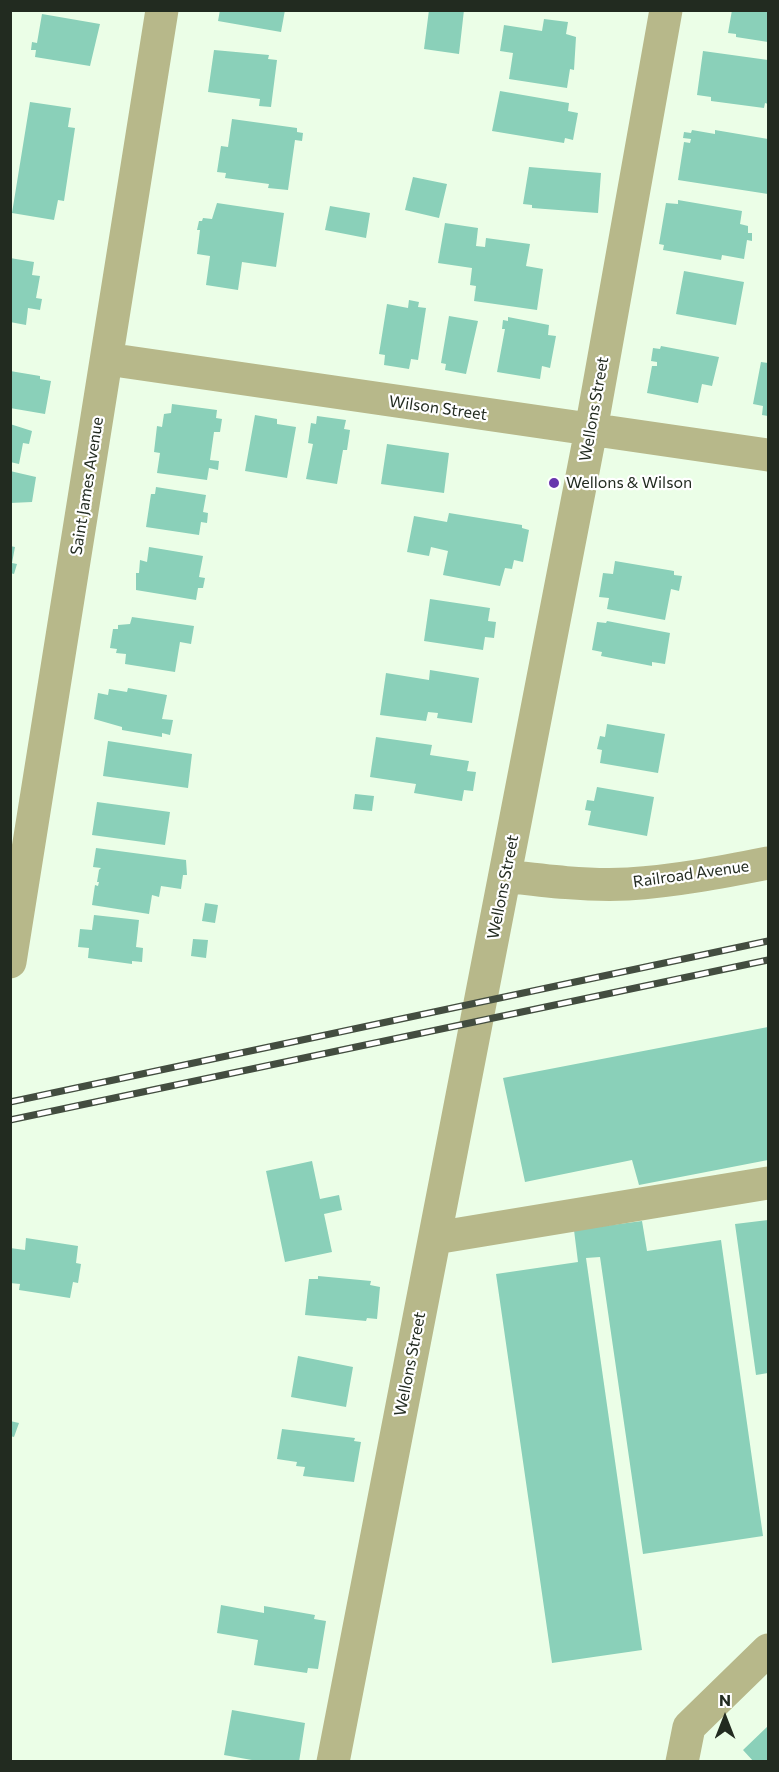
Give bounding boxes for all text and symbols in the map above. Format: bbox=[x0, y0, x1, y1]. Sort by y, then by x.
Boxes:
street label: Wellons Street bbox=[575, 355, 613, 463]
street label: Wilson Street bbox=[388, 392, 488, 424]
street label: Saint James Avenue bbox=[67, 415, 107, 557]
place label: Wellons & Wilson bbox=[566, 473, 692, 493]
marker: Wellons & Wilson bbox=[547, 476, 561, 490]
street label: Wellons Street bbox=[483, 833, 523, 941]
street label: Railroad Avenue bbox=[632, 856, 750, 892]
street label: Wellons Street bbox=[390, 1310, 430, 1418]
north arrow bbox=[695, 1688, 755, 1748]
text: N bbox=[719, 1690, 731, 1709]

